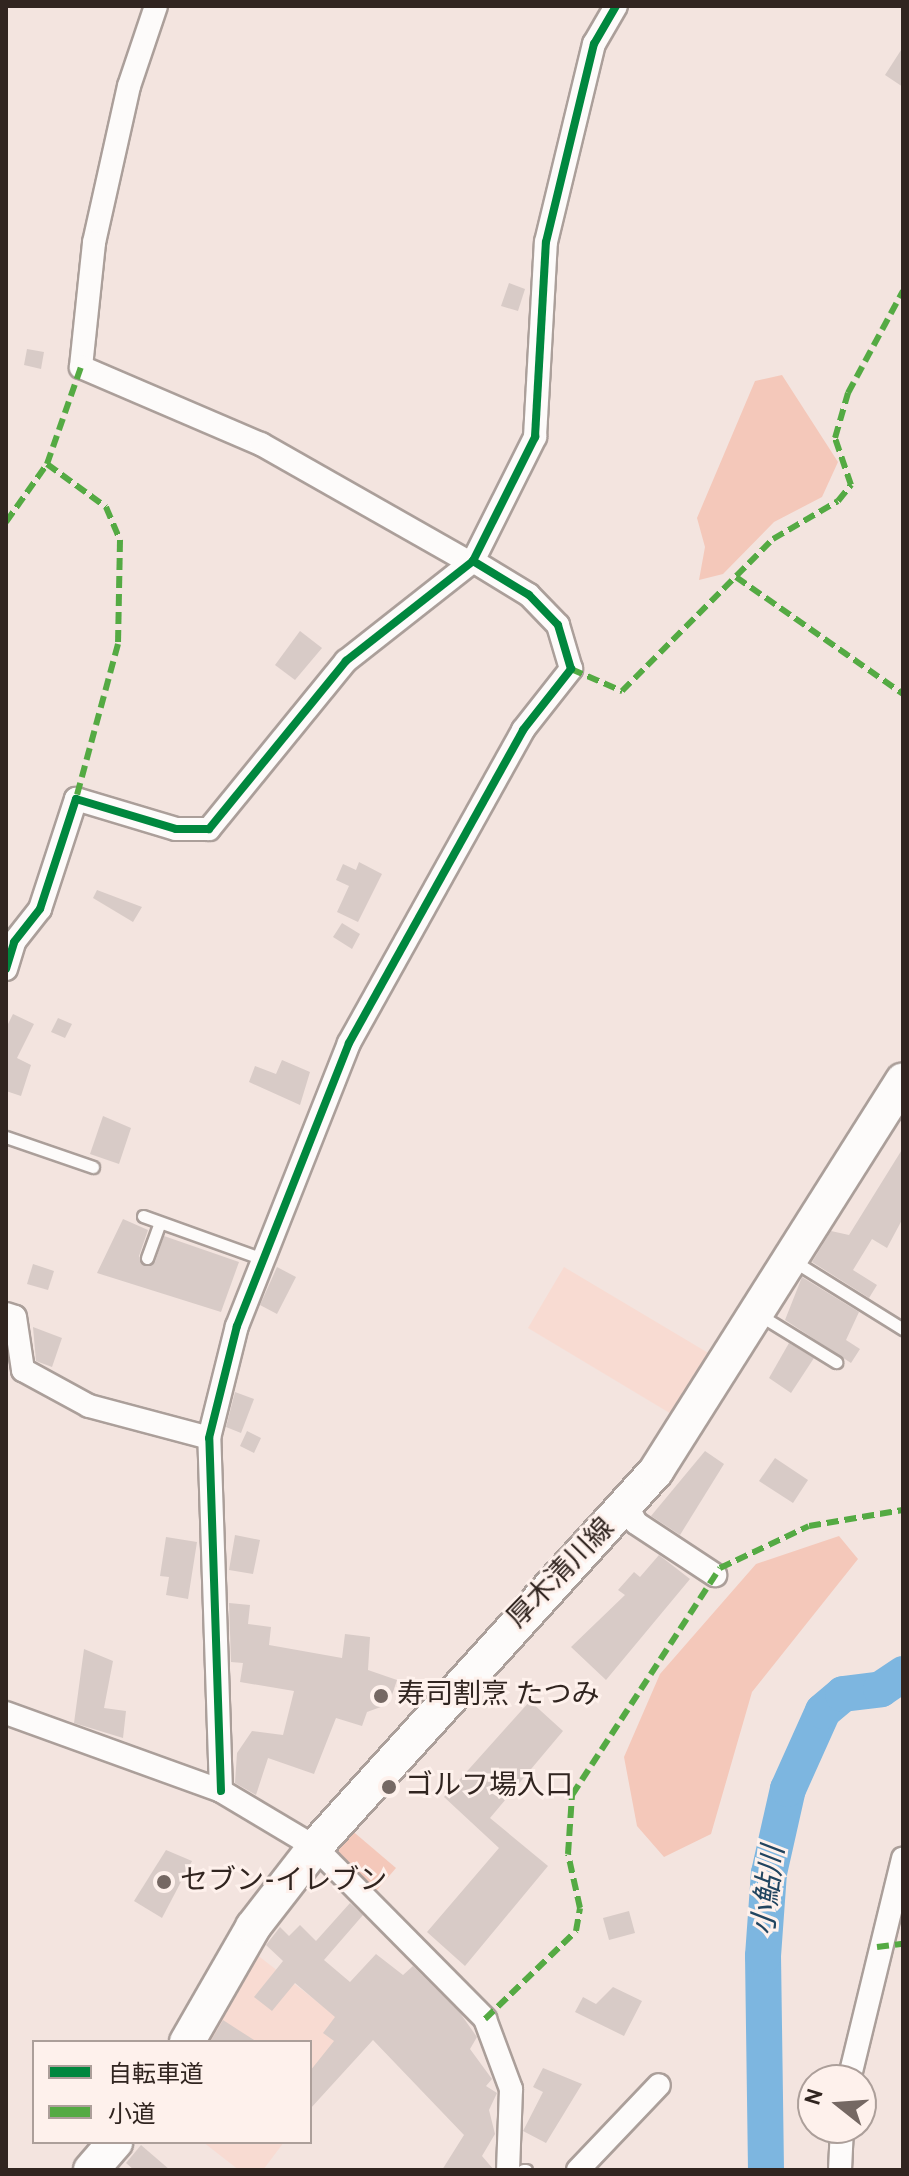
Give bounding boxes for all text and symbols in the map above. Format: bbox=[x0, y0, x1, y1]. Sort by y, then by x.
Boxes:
street label: 厚木清川線 bbox=[501, 1512, 623, 1636]
place label: 寿司割烹 たつみ bbox=[397, 1679, 600, 1713]
marker: 寿司割烹 たつみ bbox=[372, 1687, 390, 1705]
place label: ゴルフ場入口 bbox=[405, 1770, 573, 1804]
marker: ゴルフ場入口 bbox=[380, 1778, 398, 1796]
water label: 小鮎川 bbox=[748, 1844, 794, 1938]
place label: セブン-イレブン bbox=[180, 1865, 387, 1899]
marker: セブン-イレブン bbox=[155, 1873, 173, 1891]
legend bbox=[32, 2040, 312, 2144]
text: 自転車道 bbox=[108, 2061, 204, 2091]
north arrow bbox=[797, 2064, 877, 2144]
text: N bbox=[800, 2086, 831, 2109]
text: 小道 bbox=[108, 2101, 156, 2131]

